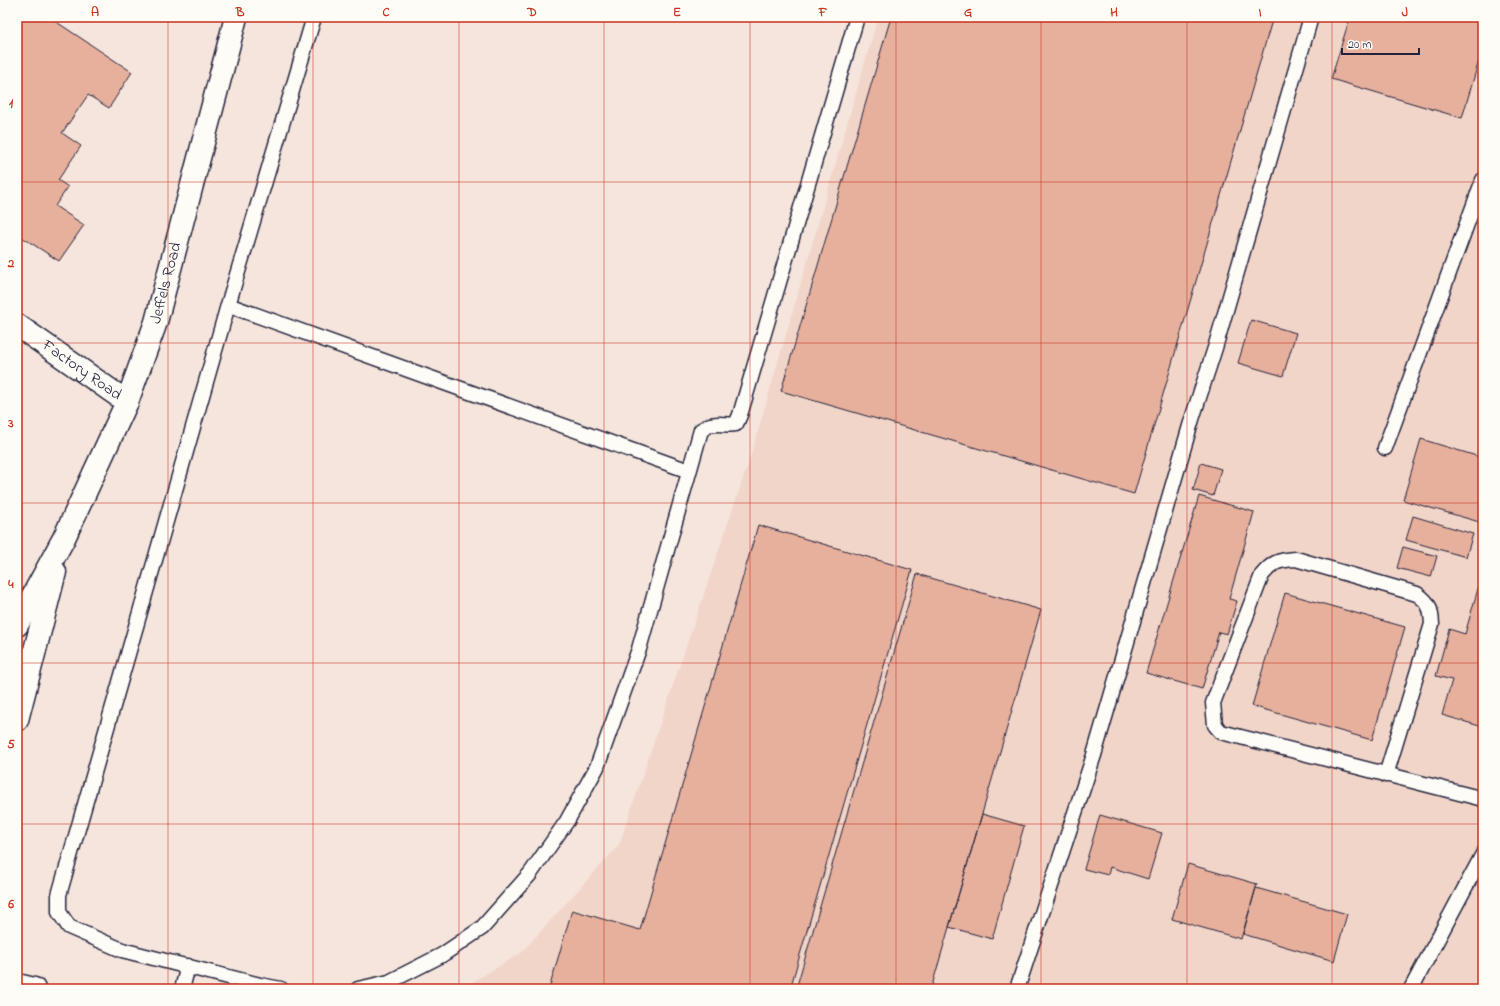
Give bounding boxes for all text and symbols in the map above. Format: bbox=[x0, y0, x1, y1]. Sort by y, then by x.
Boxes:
text: A bbox=[91, 3, 99, 22]
text: B bbox=[235, 3, 245, 22]
text: C bbox=[382, 3, 390, 22]
text: D bbox=[526, 3, 537, 22]
text: E bbox=[673, 3, 681, 22]
text: F bbox=[818, 3, 828, 22]
text: G bbox=[964, 3, 972, 22]
text: H bbox=[1110, 3, 1118, 22]
text: I bbox=[1258, 3, 1262, 22]
text: J bbox=[1402, 3, 1408, 22]
scale bar bbox=[1342, 30, 1419, 56]
text: 20 m bbox=[1348, 36, 1371, 54]
text: 1 bbox=[9, 94, 14, 113]
street label: Jeffels Road bbox=[144, 240, 188, 327]
text: 2 bbox=[7, 254, 15, 273]
street label: Factory Road bbox=[36, 333, 127, 407]
text: 3 bbox=[7, 414, 14, 433]
text: 4 bbox=[7, 575, 14, 594]
text: 5 bbox=[7, 735, 15, 754]
text: 6 bbox=[7, 895, 14, 914]

